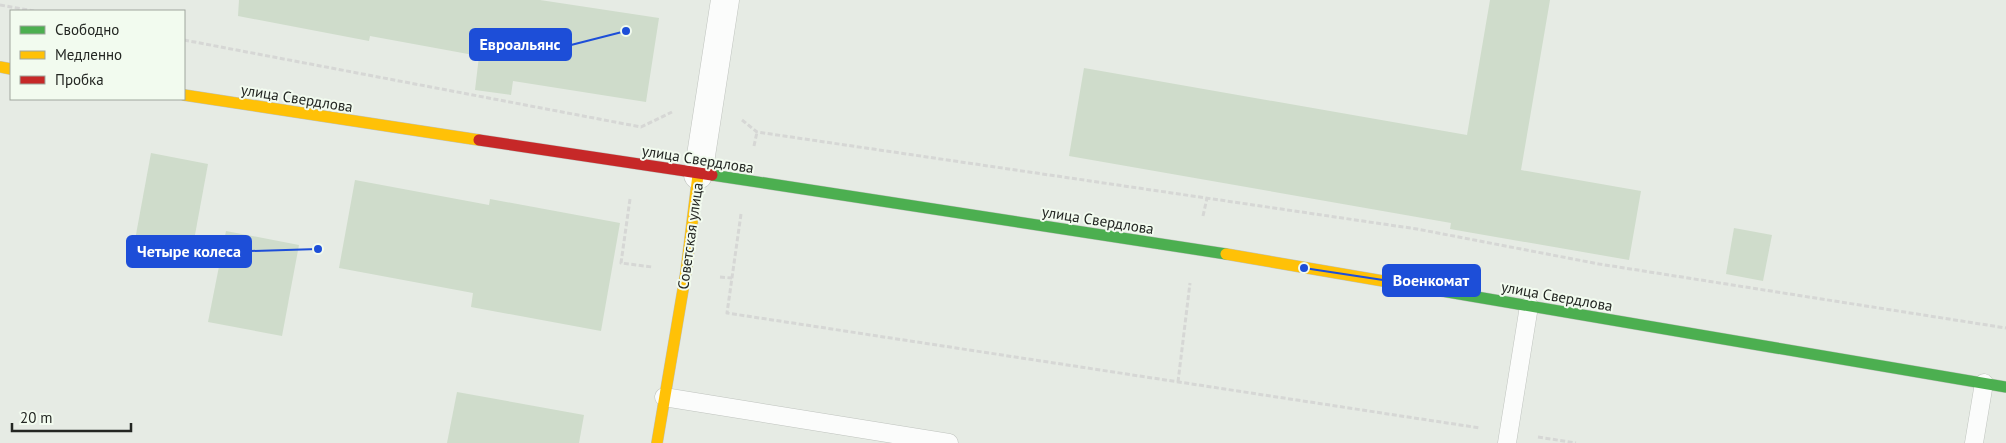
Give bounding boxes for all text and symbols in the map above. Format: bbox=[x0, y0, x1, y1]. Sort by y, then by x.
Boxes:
legend bbox=[10, 10, 185, 100]
text: Свободно bbox=[55, 20, 119, 39]
callout: Евроальянс bbox=[470, 29, 571, 60]
text: Евроальянс bbox=[480, 34, 561, 54]
text: Медленно bbox=[55, 45, 122, 64]
text: Пробка bbox=[55, 70, 104, 89]
street label: улица Свердлова bbox=[240, 80, 354, 116]
street label: улица Свердлова bbox=[641, 141, 755, 177]
street label: Советская улица bbox=[673, 181, 707, 291]
street label: улица Свердлова bbox=[1041, 202, 1155, 238]
callout: Четыре колеса bbox=[127, 236, 251, 267]
text: Четыре колеса bbox=[137, 241, 241, 261]
callout: Военкомат bbox=[1383, 265, 1480, 296]
text: Военкомат bbox=[1393, 270, 1469, 290]
street label: улица Свердлова bbox=[1500, 277, 1614, 315]
scale bar bbox=[12, 400, 131, 432]
text: 20 m bbox=[20, 408, 53, 427]

